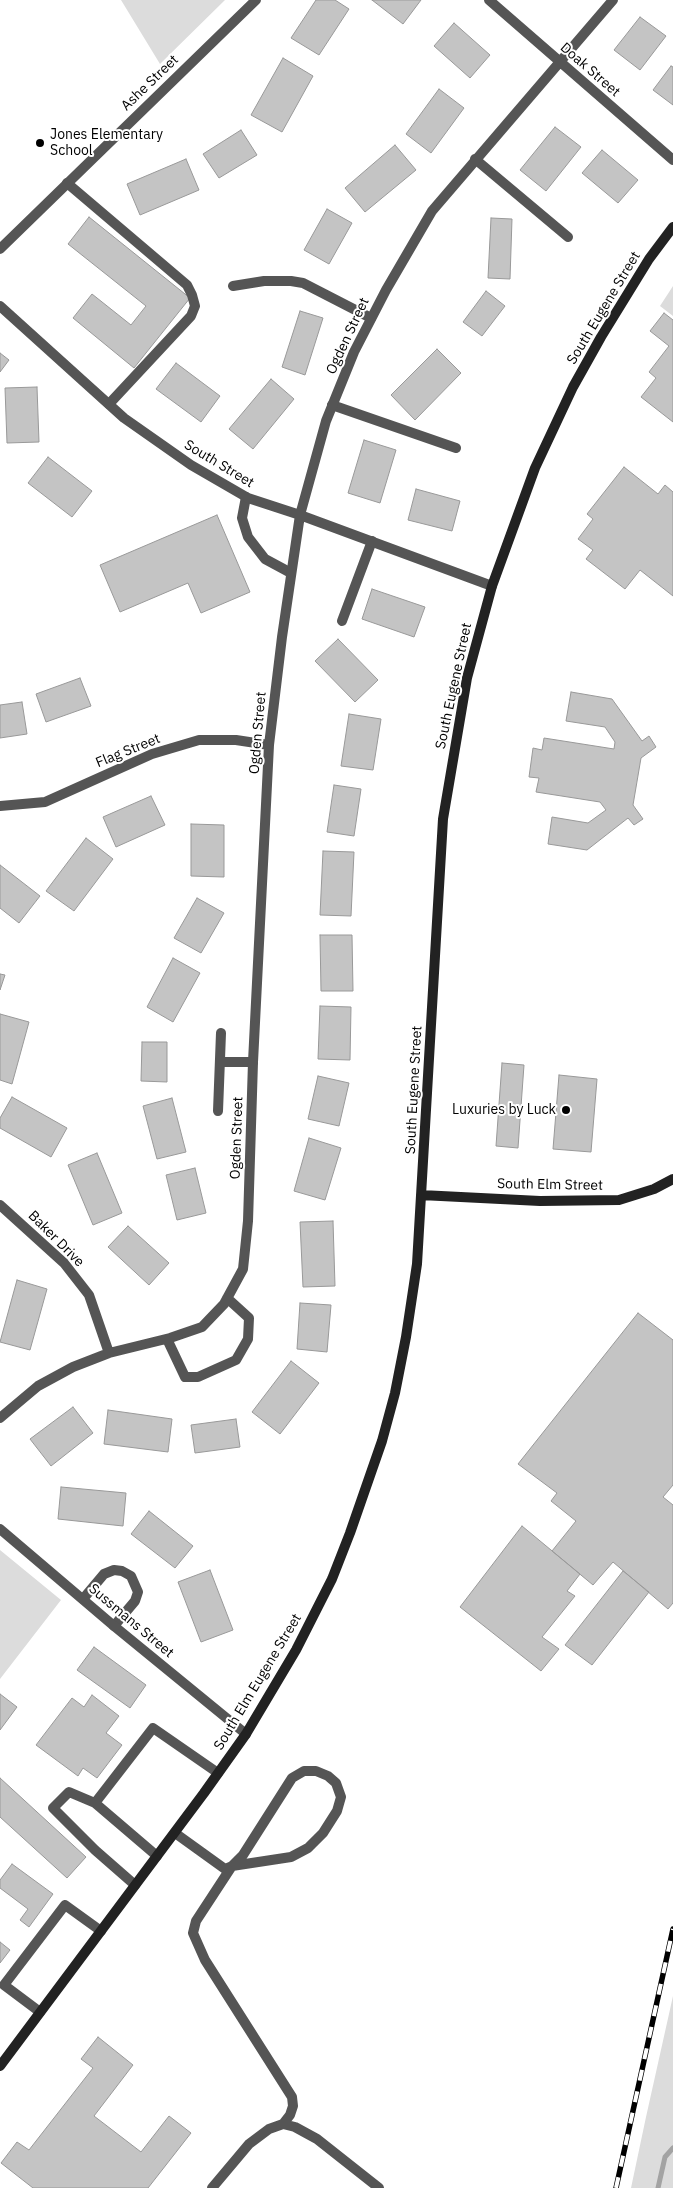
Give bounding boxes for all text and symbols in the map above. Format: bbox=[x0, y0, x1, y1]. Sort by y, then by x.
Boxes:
street label: Doak Street bbox=[557, 39, 623, 101]
street label: Ashe Street bbox=[118, 52, 182, 114]
place label: Jones Elementary School bbox=[50, 127, 163, 160]
marker: Jones Elementary School bbox=[34, 137, 46, 149]
street label: South Eugene Street bbox=[564, 249, 644, 367]
street label: Ogden Street bbox=[323, 295, 373, 377]
street label: South Street bbox=[181, 437, 257, 491]
street label: South Eugene Street bbox=[432, 621, 476, 751]
street label: Ogden Street bbox=[246, 691, 270, 775]
street label: Flag Street bbox=[93, 730, 163, 772]
street label: South Eugene Street bbox=[402, 1025, 426, 1155]
street label: Ogden Street bbox=[227, 1096, 247, 1180]
place label: Luxuries by Luck bbox=[452, 1102, 556, 1118]
marker: Luxuries by Luck bbox=[560, 1104, 572, 1116]
street label: South Elm Street bbox=[497, 1176, 603, 1194]
street label: Baker Drive bbox=[24, 1207, 88, 1271]
street label: Sussmans Street bbox=[85, 1581, 177, 1661]
street label: South Elm Eugene Street bbox=[211, 1611, 305, 1753]

